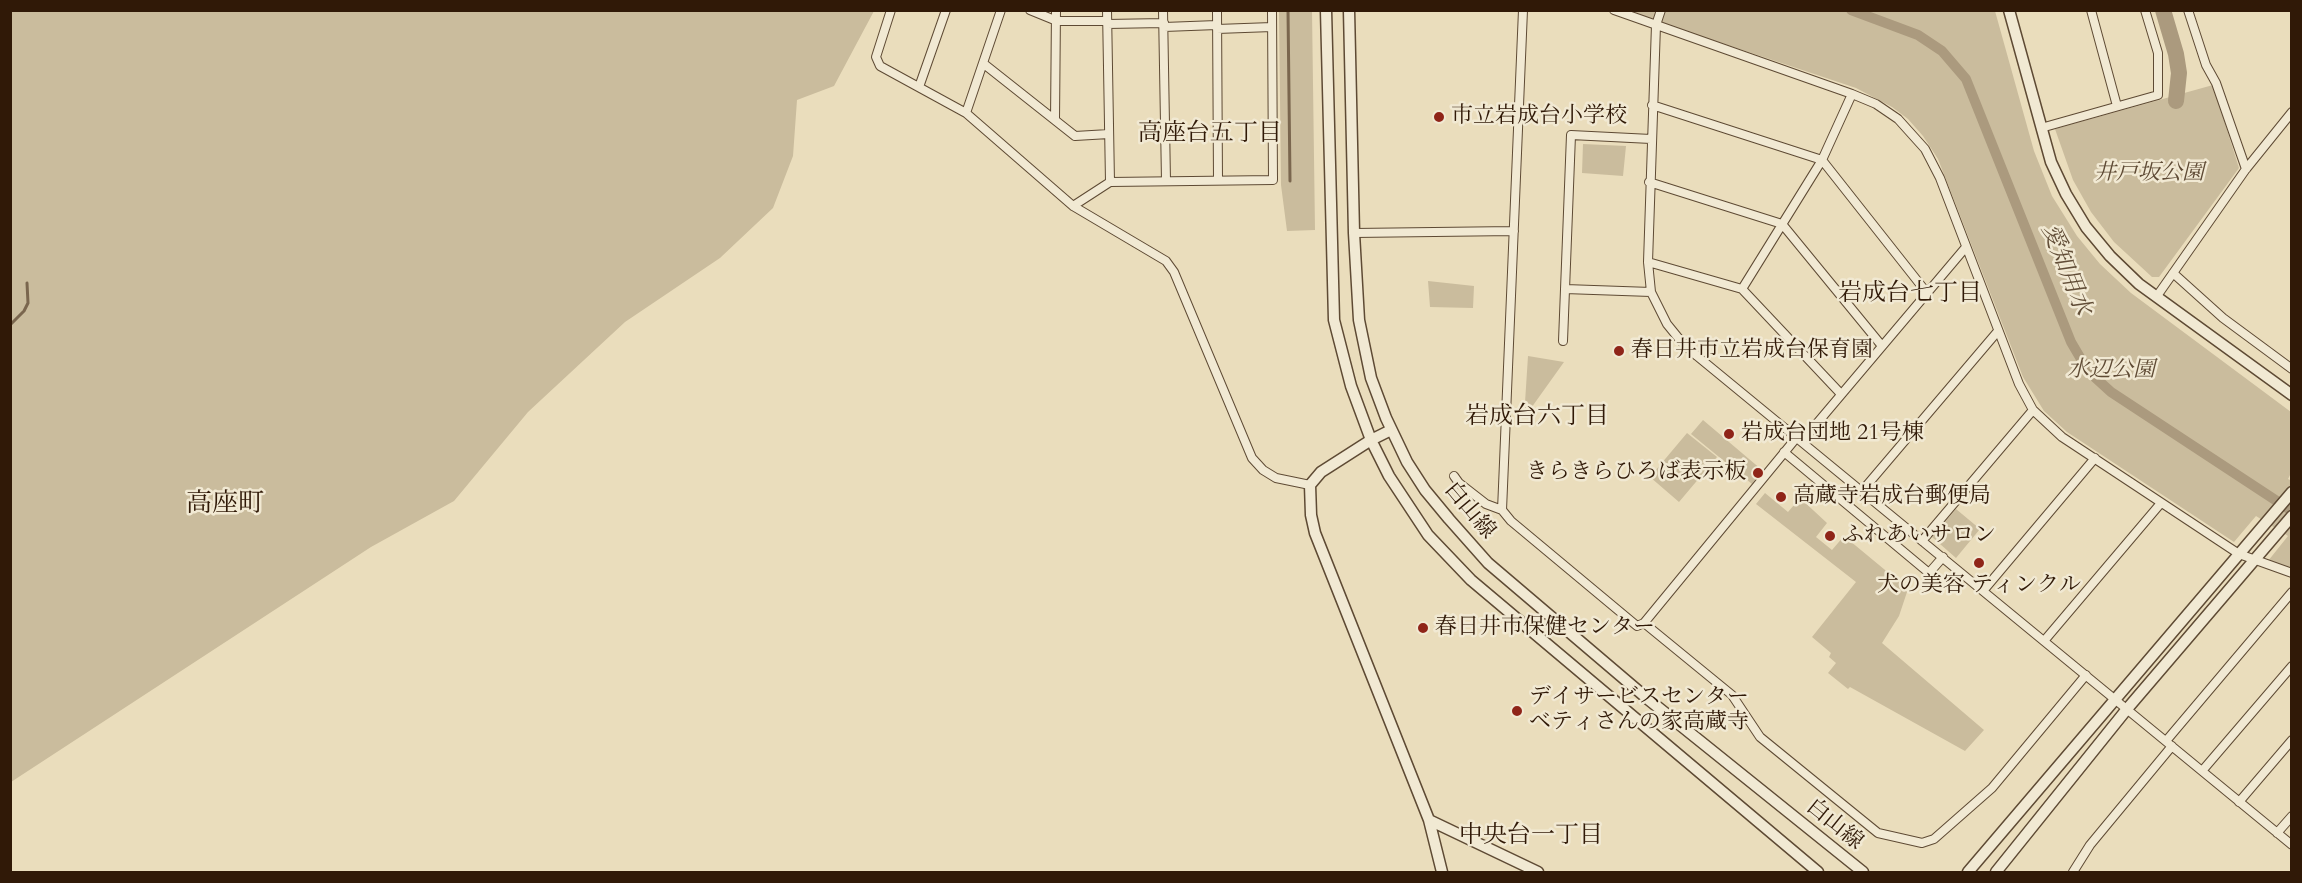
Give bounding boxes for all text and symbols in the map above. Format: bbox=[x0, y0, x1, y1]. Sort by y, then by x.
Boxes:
place label: 市立岩成台小学校 bbox=[1451, 104, 1627, 130]
marker: 市立岩成台小学校 bbox=[1432, 110, 1446, 124]
district label: 高座台五丁目 bbox=[1138, 120, 1282, 148]
park label: 井戸坂公園 bbox=[2094, 161, 2204, 187]
water label: 愛知用水 bbox=[2034, 220, 2096, 320]
district label: 岩成台七丁目 bbox=[1838, 280, 1982, 308]
place label: 春日井市立岩成台保育園 bbox=[1631, 338, 1873, 364]
marker: 春日井市立岩成台保育園 bbox=[1612, 344, 1626, 358]
park label: 水辺公園 bbox=[2067, 358, 2155, 384]
district label: 岩成台六丁目 bbox=[1465, 403, 1609, 431]
place label: 岩成台団地 21号棟 bbox=[1741, 421, 1923, 447]
marker: 岩成台団地 21号棟 bbox=[1722, 427, 1736, 441]
place label: きらきらひろば表示板 bbox=[1526, 460, 1746, 486]
marker: きらきらひろば表示板 bbox=[1751, 466, 1765, 480]
street label: 白山線 bbox=[1438, 477, 1500, 545]
place label: 高蔵寺岩成台郵便局 bbox=[1793, 484, 1991, 510]
district label: 高座町 bbox=[186, 489, 264, 521]
marker: 高蔵寺岩成台郵便局 bbox=[1774, 490, 1788, 504]
place label: ふれあいサロン bbox=[1842, 523, 1996, 549]
marker: ふれあいサロン bbox=[1823, 529, 1837, 543]
marker: 犬の美容 ティンクル bbox=[1972, 556, 1986, 570]
place label: 犬の美容 ティンクル bbox=[1877, 573, 2081, 599]
place label: 春日井市保健センター bbox=[1435, 615, 1655, 641]
marker: 春日井市保健センター bbox=[1416, 621, 1430, 635]
place label: デイサービスセンター ベティさんの家高蔵寺 bbox=[1529, 685, 1749, 736]
marker: デイサービスセンター ベティさんの家高蔵寺 bbox=[1510, 704, 1524, 718]
street label: 白山線 bbox=[1800, 794, 1868, 856]
district label: 中央台一丁目 bbox=[1459, 822, 1603, 850]

